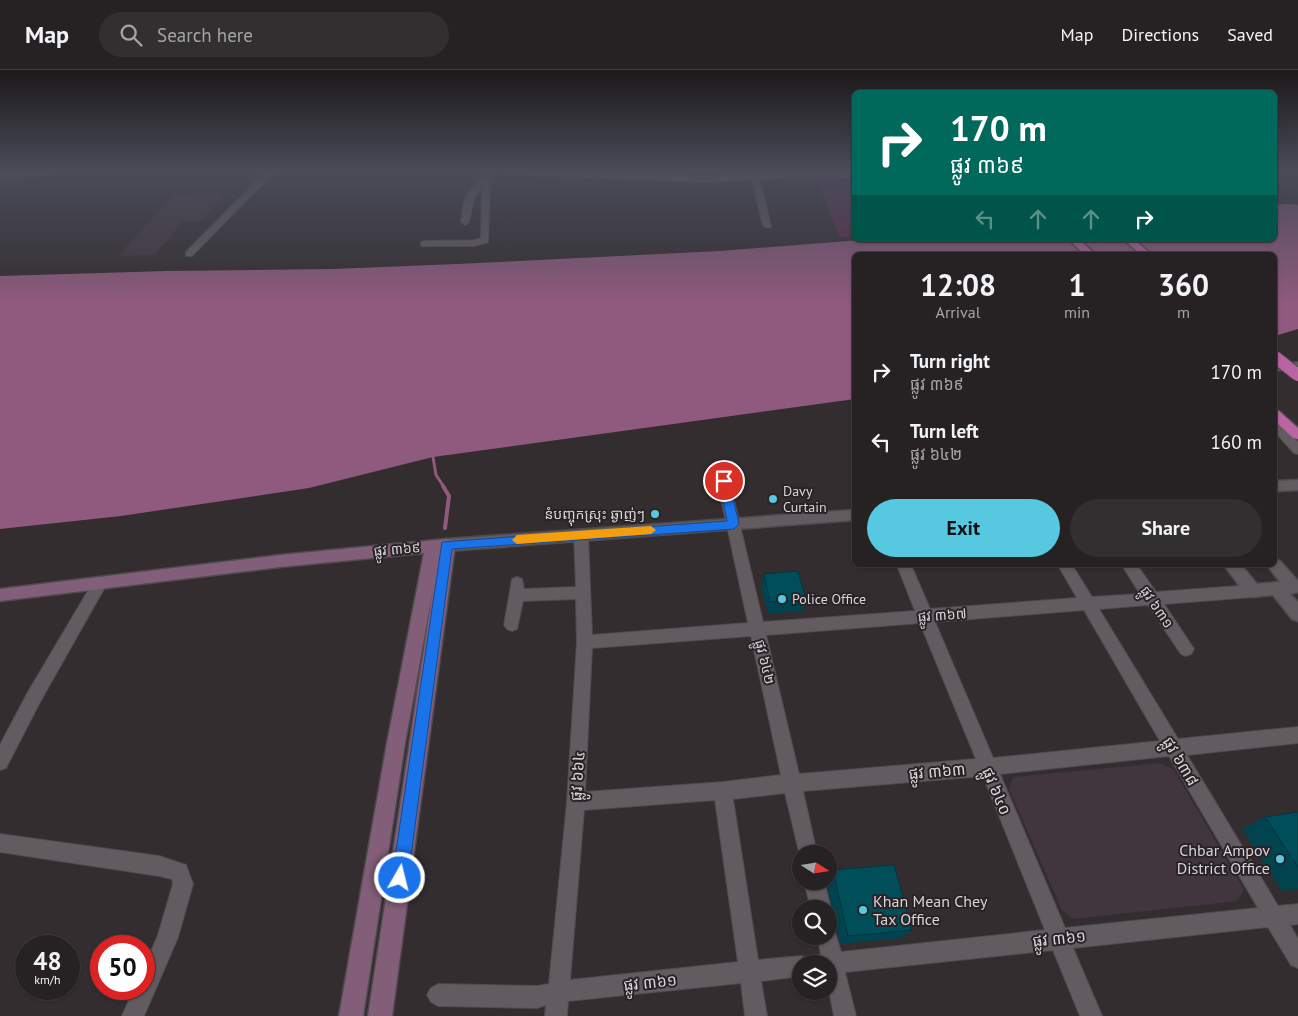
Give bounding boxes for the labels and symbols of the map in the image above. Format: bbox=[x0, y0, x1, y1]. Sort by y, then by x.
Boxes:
pin bbox=[703, 460, 745, 502]
place label: Davy Curtain bbox=[783, 482, 827, 516]
marker: Davy Curtain bbox=[767, 493, 779, 505]
place label: នំបញ្ចុកស្រុះ ឆ្ងាញ់ៗ bbox=[544, 505, 645, 526]
marker: នំបញ្ចុកស្រុះ ឆ្ងាញ់ៗ bbox=[649, 508, 661, 520]
street label: ផ្លូវ ៣៦៩ bbox=[373, 538, 421, 563]
street label: ផ្លូវ ៦៣១ bbox=[1134, 582, 1178, 633]
place label: Police Office bbox=[792, 590, 866, 608]
marker: Police Office bbox=[776, 593, 788, 605]
street label: ផ្លូវ ៣៦៧ bbox=[917, 604, 967, 629]
street label: ផ្លូវ ៦៤២ bbox=[748, 638, 779, 687]
street label: ផ្លូវ ៦៣៨ bbox=[1155, 733, 1203, 792]
street label: ផ្លូវ ៦៦៤ bbox=[565, 750, 593, 802]
street label: ផ្លូវ ៣៦៣ bbox=[908, 759, 967, 788]
street label: ផ្លូវ ៦៤០ bbox=[974, 764, 1016, 820]
place label: Chbar Ampov District Office bbox=[1177, 840, 1270, 878]
north arrow bbox=[792, 845, 838, 890]
position arrow bbox=[373, 851, 425, 903]
marker: Chbar Ampov District Office bbox=[1274, 853, 1286, 865]
place label: Khan Mean Chey Tax Office bbox=[873, 891, 988, 929]
marker: Khan Mean Chey Tax Office bbox=[857, 904, 869, 916]
street label: ផ្លូវ ៣៦១ bbox=[1031, 925, 1087, 955]
speed limit sign: 50 bbox=[90, 935, 155, 1000]
street label: ផ្លូវ ៣៦១ bbox=[622, 969, 678, 999]

